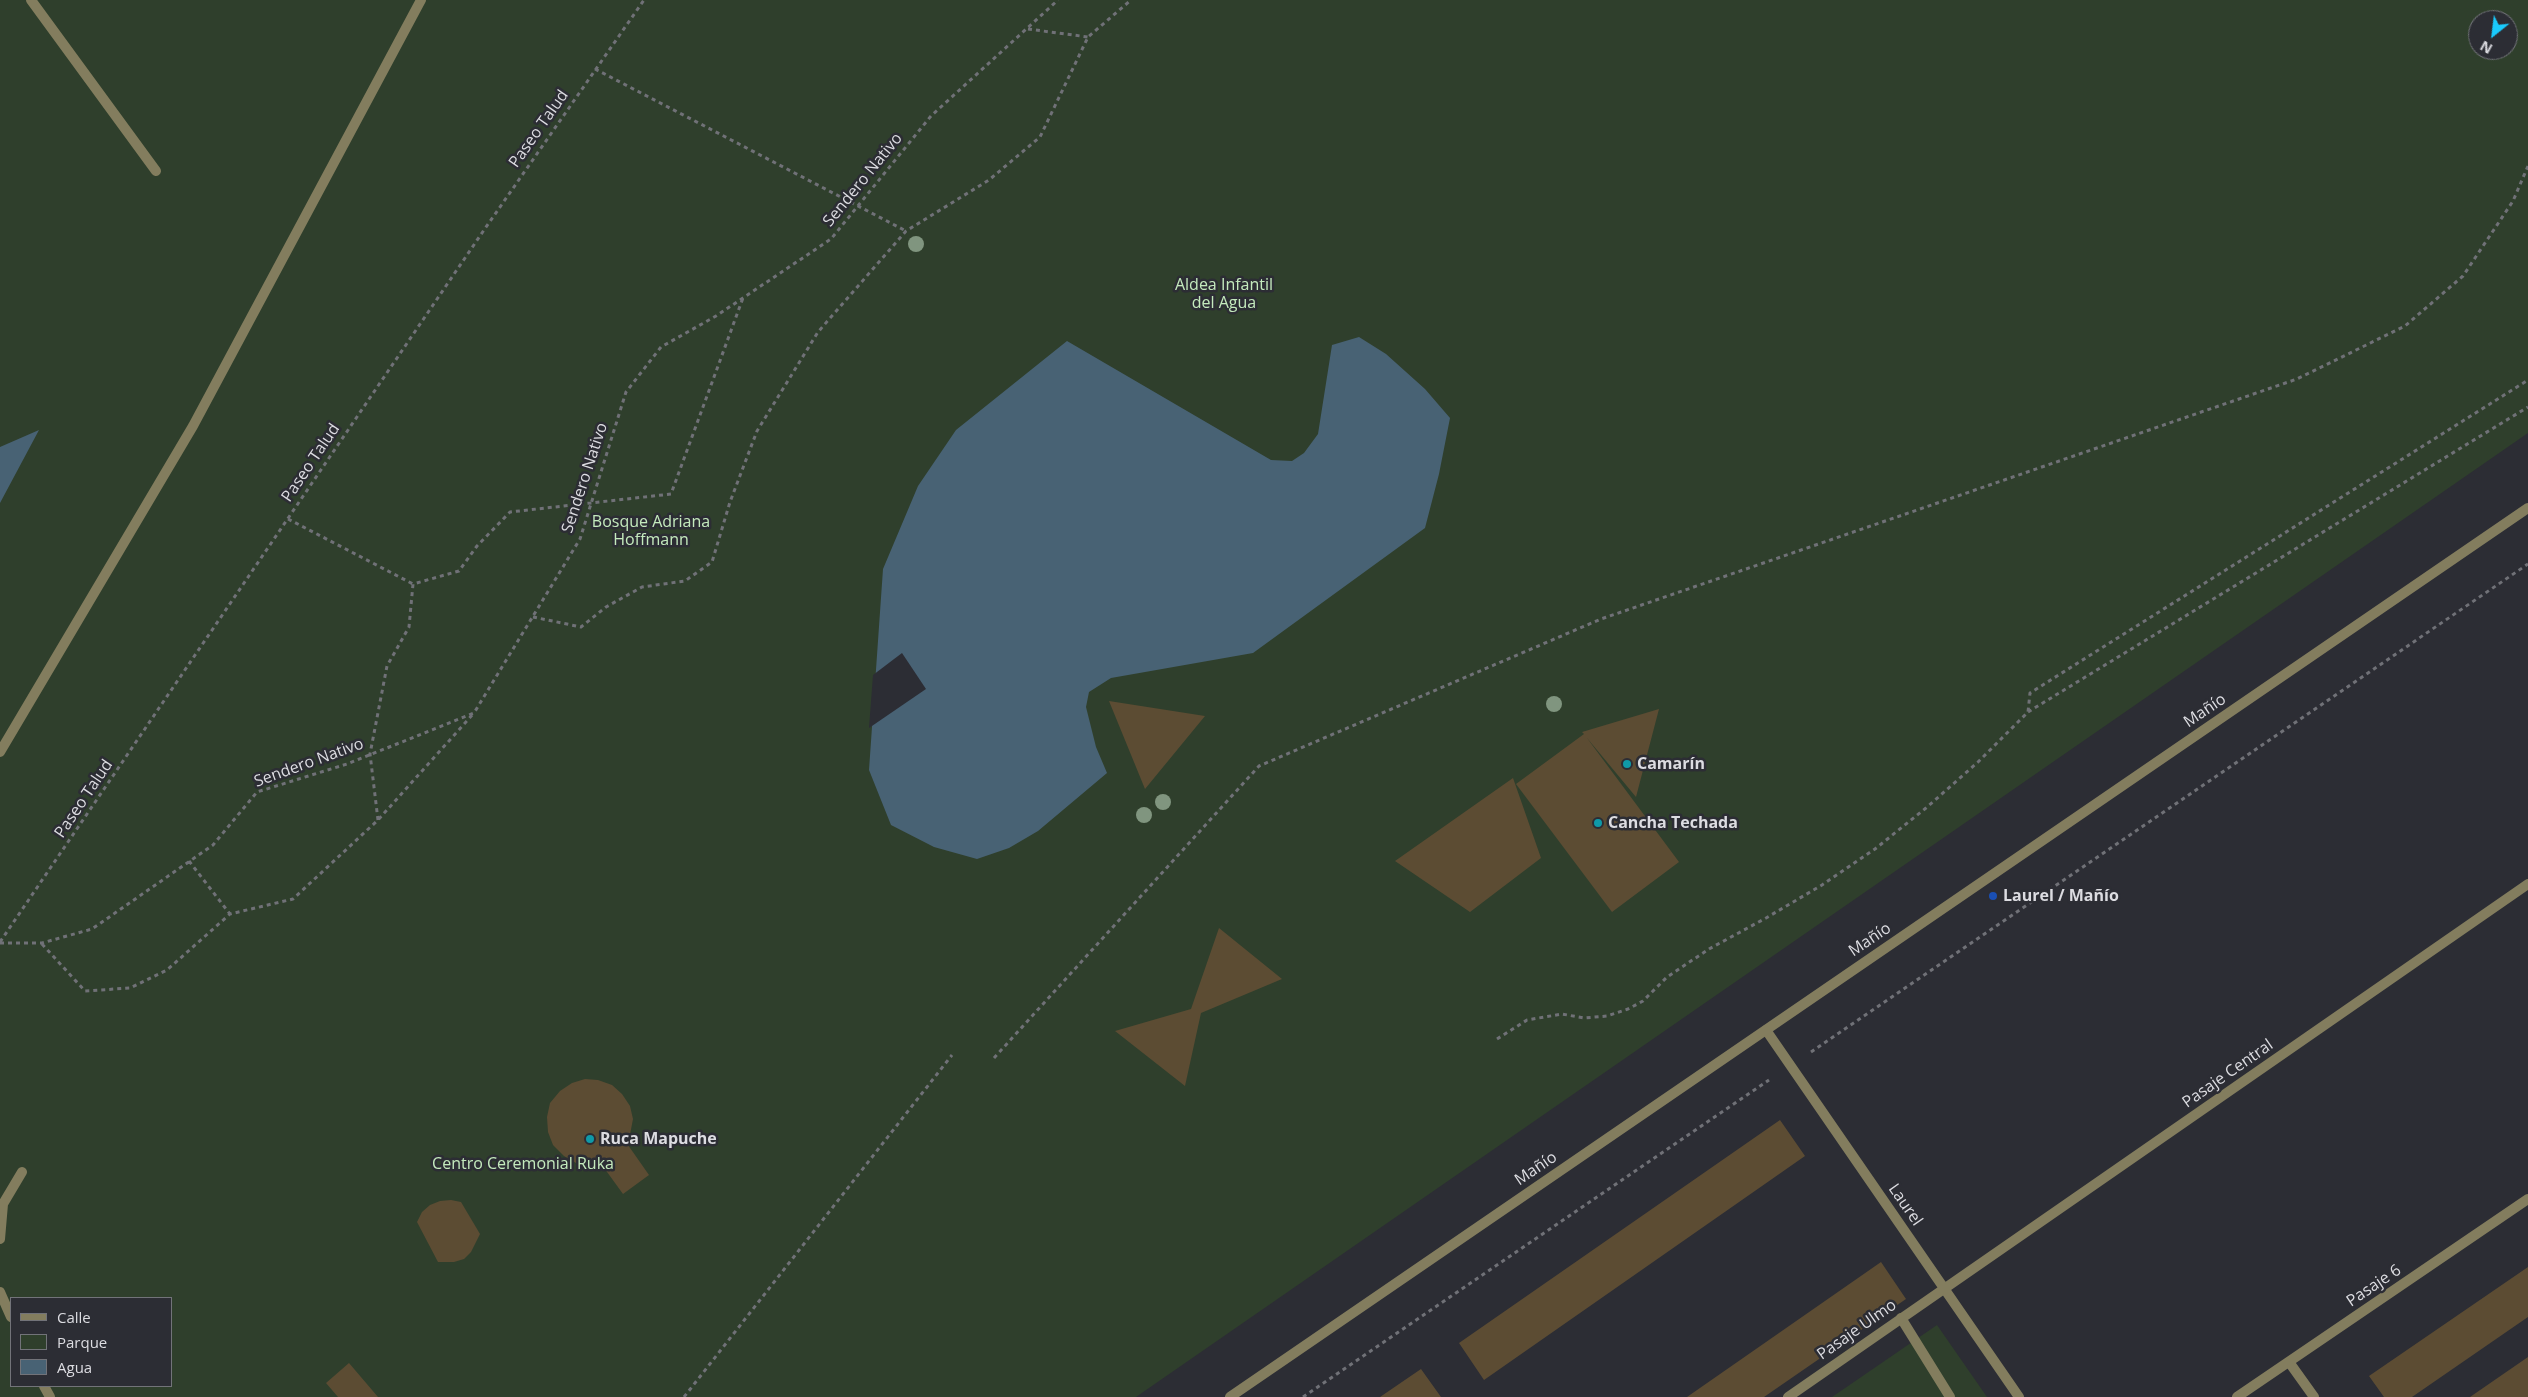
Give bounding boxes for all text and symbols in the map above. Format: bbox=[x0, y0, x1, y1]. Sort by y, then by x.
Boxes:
north arrow bbox=[2468, 10, 2518, 60]
text: N bbox=[2476, 37, 2496, 59]
street label: Paseo Talud bbox=[505, 87, 573, 171]
street label: Sendero Nativo bbox=[819, 129, 907, 231]
park label: Aldea Infantil del Agua bbox=[1175, 275, 1273, 313]
street label: Paseo Talud bbox=[278, 420, 344, 506]
street label: Sendero Nativo bbox=[558, 420, 612, 536]
park label: Bosque Adriana Hoffmann bbox=[592, 512, 710, 550]
street label: Mañío bbox=[2180, 690, 2230, 732]
street label: Sendero Nativo bbox=[252, 734, 366, 792]
place label: Camarín bbox=[1637, 754, 1705, 774]
street label: Paseo Talud bbox=[51, 756, 117, 842]
marker: Camarín bbox=[1621, 758, 1633, 770]
place label: Cancha Techada bbox=[1608, 813, 1738, 833]
marker: Cancha Techada bbox=[1592, 817, 1604, 829]
place label: Laurel / Mañío bbox=[2003, 886, 2119, 906]
marker: Laurel / Mañío bbox=[1987, 890, 1999, 902]
street label: Mañío bbox=[1845, 919, 1895, 961]
street label: Pasaje Central bbox=[2179, 1036, 2277, 1112]
place label: Ruca Mapuche bbox=[600, 1129, 717, 1149]
marker: Ruca Mapuche bbox=[584, 1133, 596, 1145]
street label: Mañío bbox=[1511, 1148, 1561, 1190]
park label: Centro Ceremonial Ruka bbox=[432, 1154, 614, 1174]
street label: Laurel bbox=[1884, 1180, 1926, 1230]
street label: Pasaje 6 bbox=[2343, 1261, 2405, 1311]
street label: Pasaje Ulmo bbox=[1814, 1296, 1900, 1364]
legend bbox=[10, 1297, 172, 1387]
text: Calle bbox=[57, 1307, 91, 1327]
text: Parque bbox=[57, 1332, 107, 1352]
text: Agua bbox=[57, 1357, 92, 1377]

